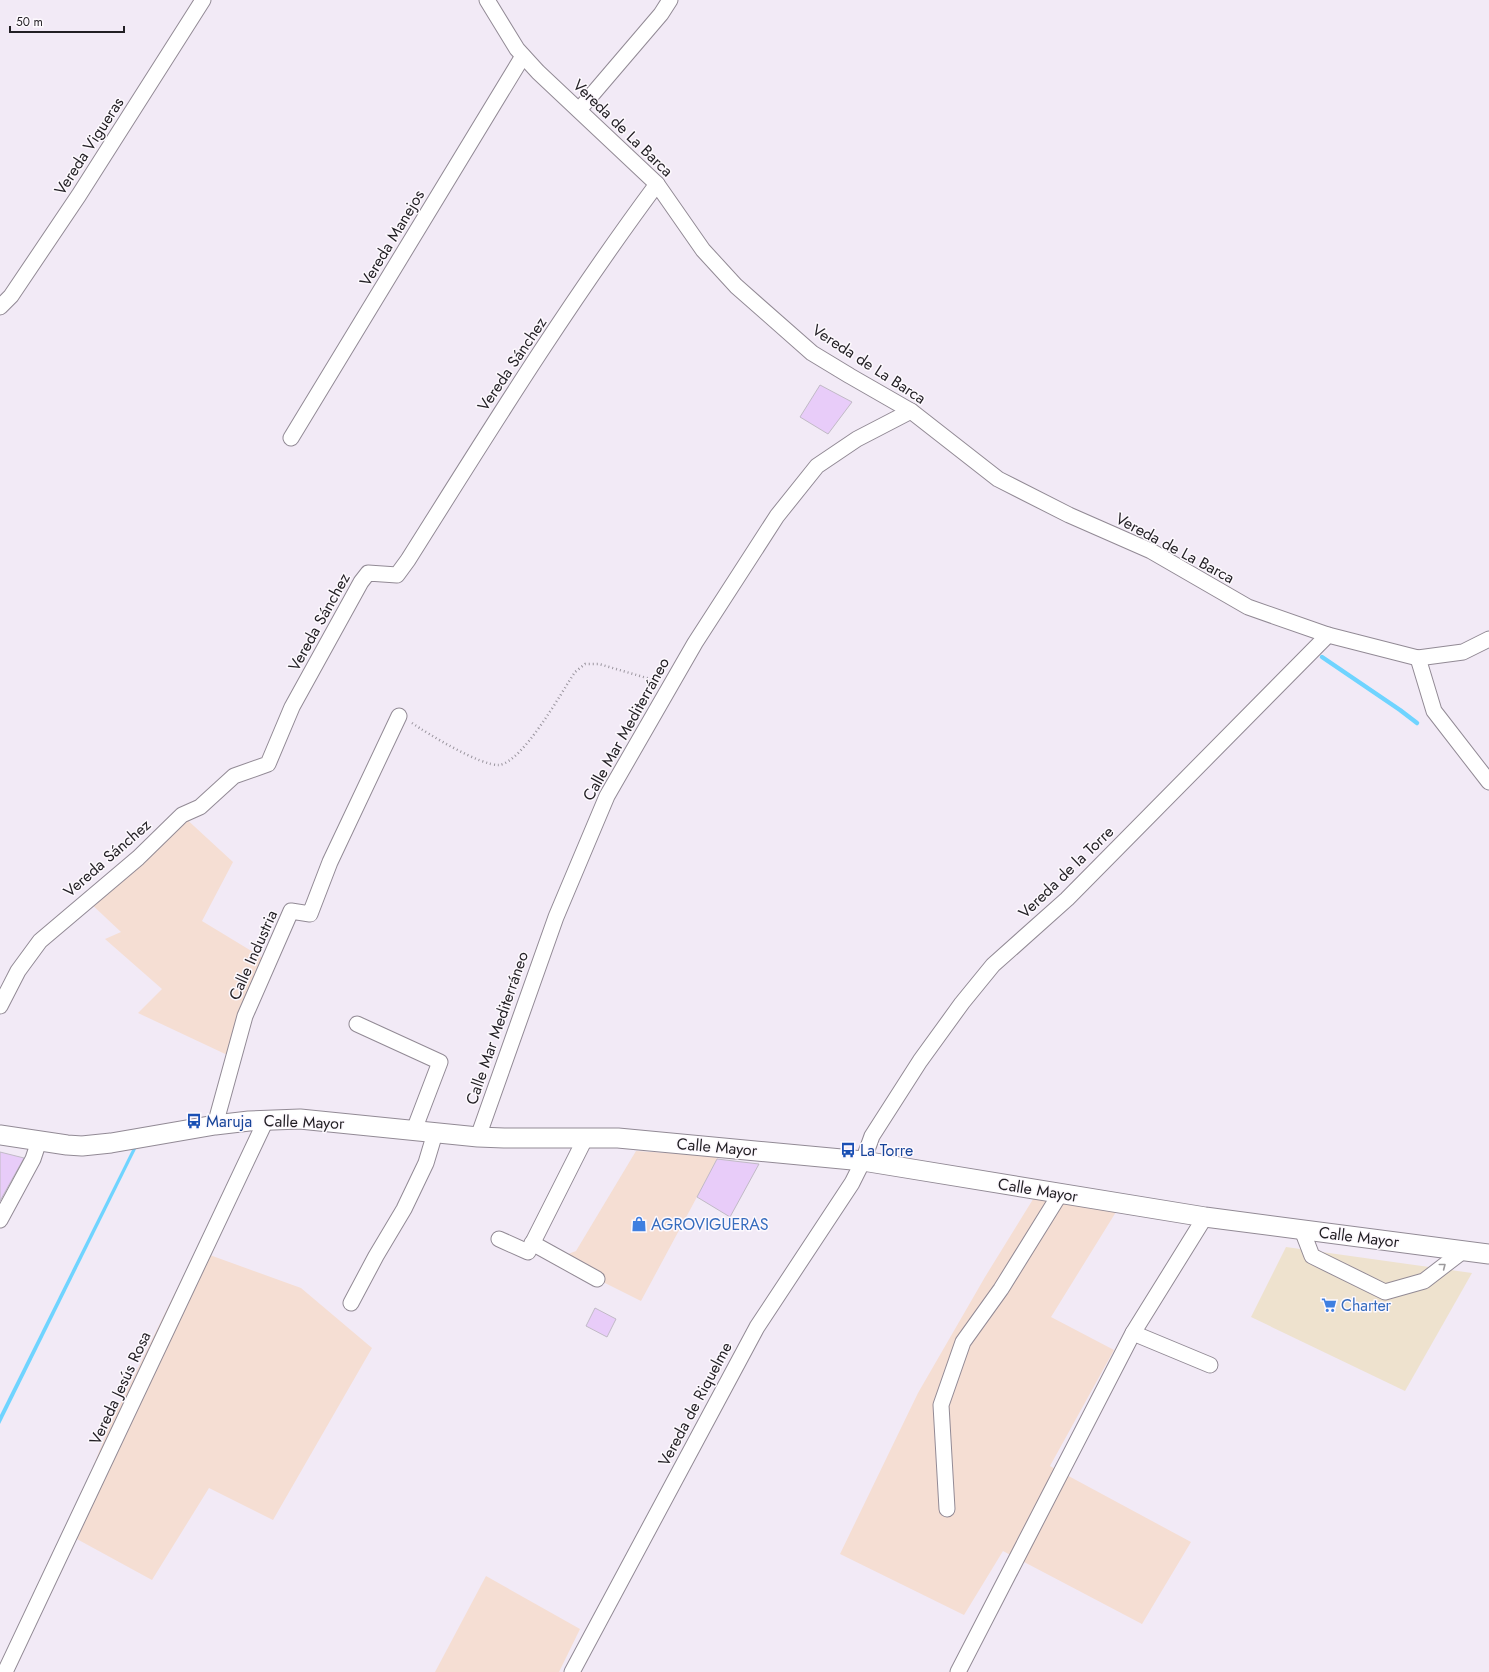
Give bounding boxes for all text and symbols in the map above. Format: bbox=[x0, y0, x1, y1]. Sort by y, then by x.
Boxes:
scale bar bbox=[10, 8, 124, 34]
text: 50 m bbox=[16, 13, 43, 31]
street label: Vereda de La Barca bbox=[568, 74, 678, 182]
street label: Vereda Vigueras bbox=[49, 92, 129, 200]
street label: Vereda Manejos bbox=[354, 185, 430, 291]
street label: Vereda Sánchez bbox=[472, 312, 552, 416]
street label: Vereda de La Barca bbox=[808, 318, 930, 410]
street label: Vereda de La Barca bbox=[1111, 507, 1239, 589]
street label: Vereda Sánchez bbox=[283, 568, 356, 675]
street label: Calle Mar Mediterráneo bbox=[577, 653, 675, 805]
street label: Vereda Sánchez bbox=[58, 813, 156, 902]
street label: Vereda de la Torre bbox=[1013, 820, 1119, 924]
street label: Calle Industria bbox=[223, 906, 283, 1004]
street label: Calle Mar Mediterráneo bbox=[460, 948, 534, 1108]
street label: Calle Mayor bbox=[263, 1109, 345, 1135]
place label: Maruja bbox=[206, 1110, 252, 1133]
bus stop icon: Maruja bbox=[185, 1112, 203, 1130]
street label: Calle Mayor bbox=[676, 1132, 759, 1162]
place label: La Torre bbox=[860, 1139, 913, 1162]
bus stop icon: La Torre bbox=[839, 1141, 857, 1159]
street label: Calle Mayor bbox=[996, 1172, 1080, 1208]
place label: AGROVIGUERAS bbox=[651, 1213, 769, 1236]
shop icon: AGROVIGUERAS bbox=[630, 1215, 648, 1233]
street label: Calle Mayor bbox=[1318, 1221, 1401, 1253]
one-way arrow bbox=[1439, 1263, 1446, 1270]
place label: Charter bbox=[1341, 1294, 1392, 1317]
supermarket icon: Charter bbox=[1320, 1296, 1338, 1314]
street label: Vereda Jesús Rosa bbox=[84, 1328, 156, 1448]
street label: Vereda de Riquelme bbox=[652, 1338, 738, 1470]

